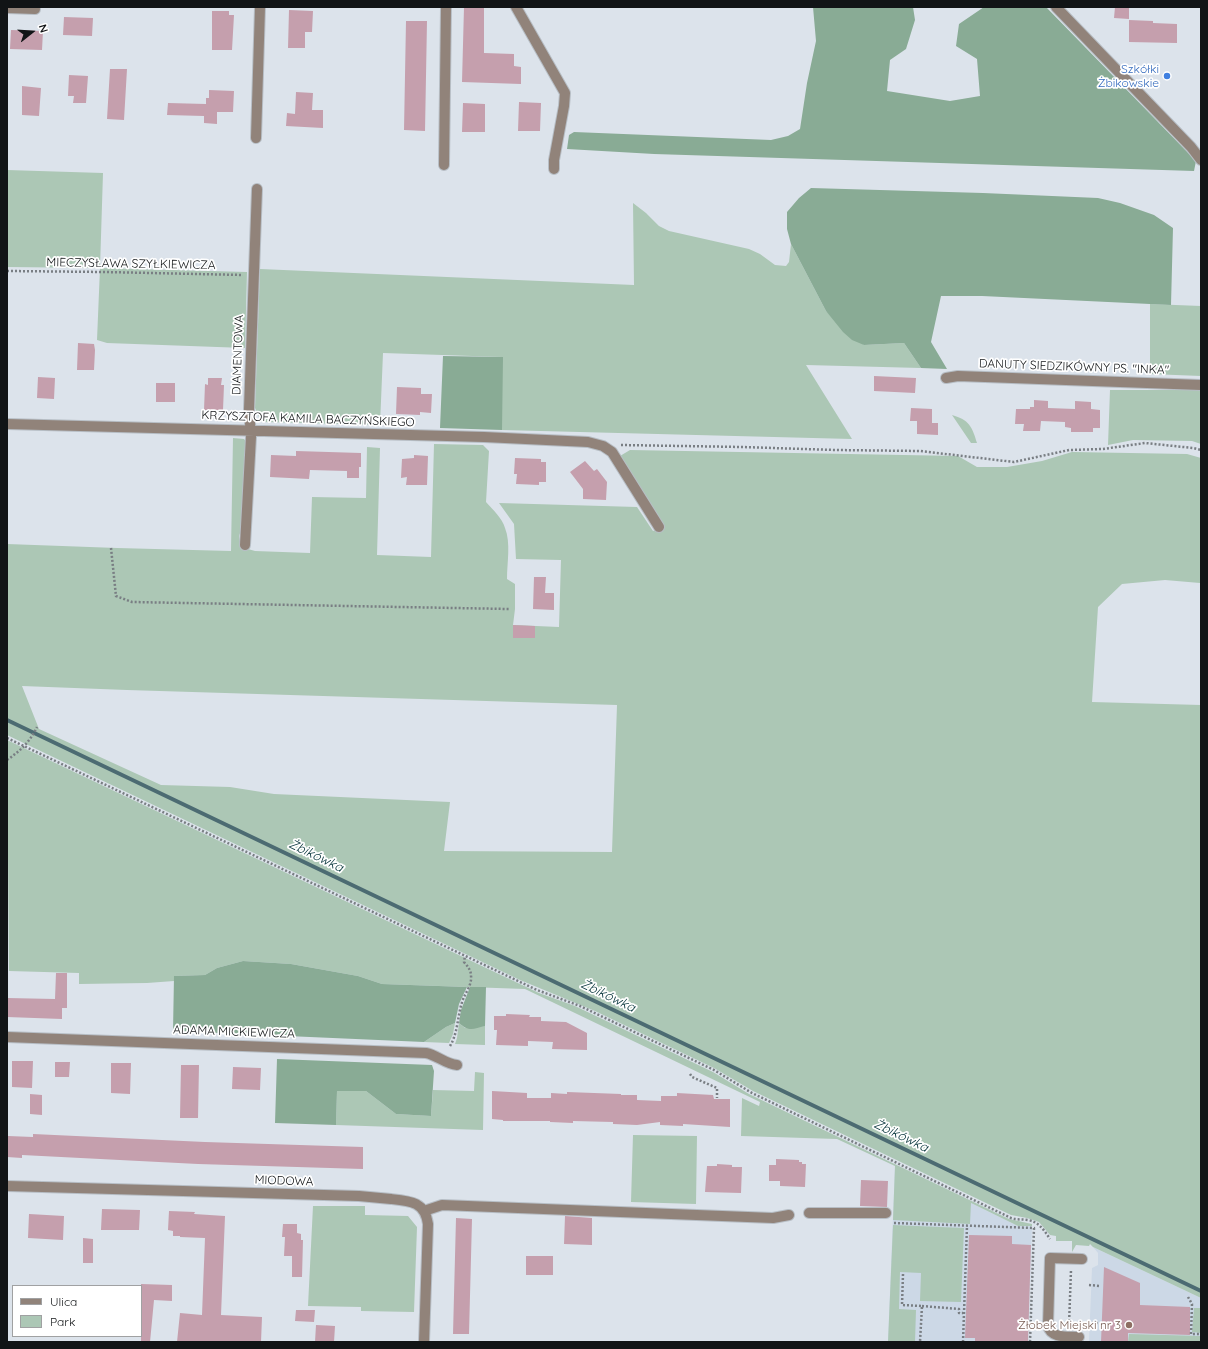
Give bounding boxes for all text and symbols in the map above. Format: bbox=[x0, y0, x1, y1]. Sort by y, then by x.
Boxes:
north arrow bbox=[12, 12, 52, 52]
text: N bbox=[36, 23, 51, 34]
place label: Szkółki Żbikowskie bbox=[1098, 62, 1159, 90]
marker: Szkółki Żbikowskie bbox=[1162, 71, 1172, 81]
street label: MIECZYSŁAWA SZYŁKIEWICZA bbox=[46, 255, 216, 273]
street label: DIAMENTOWA bbox=[229, 315, 247, 395]
street label: DANUTY SIEDZIKÓWNY PS. "INKA" bbox=[979, 356, 1169, 378]
street label: KRZYSZTOFA KAMILA BACZYŃSKIEGO bbox=[201, 408, 415, 430]
water label: Żbikówka bbox=[286, 836, 346, 876]
water label: Żbikówka bbox=[578, 976, 638, 1016]
street label: ADAMA MICKIEWICZA bbox=[173, 1023, 295, 1041]
water label: Żbikówka bbox=[871, 1116, 931, 1156]
street label: MIODOWA bbox=[254, 1173, 314, 1189]
legend bbox=[12, 1285, 142, 1337]
text: Ulica bbox=[50, 1294, 77, 1309]
text: Park bbox=[50, 1314, 75, 1329]
place label: Żłobek Miejski nr 3 bbox=[1018, 1318, 1121, 1332]
marker: Żłobek Miejski nr 3 bbox=[1124, 1320, 1134, 1330]

